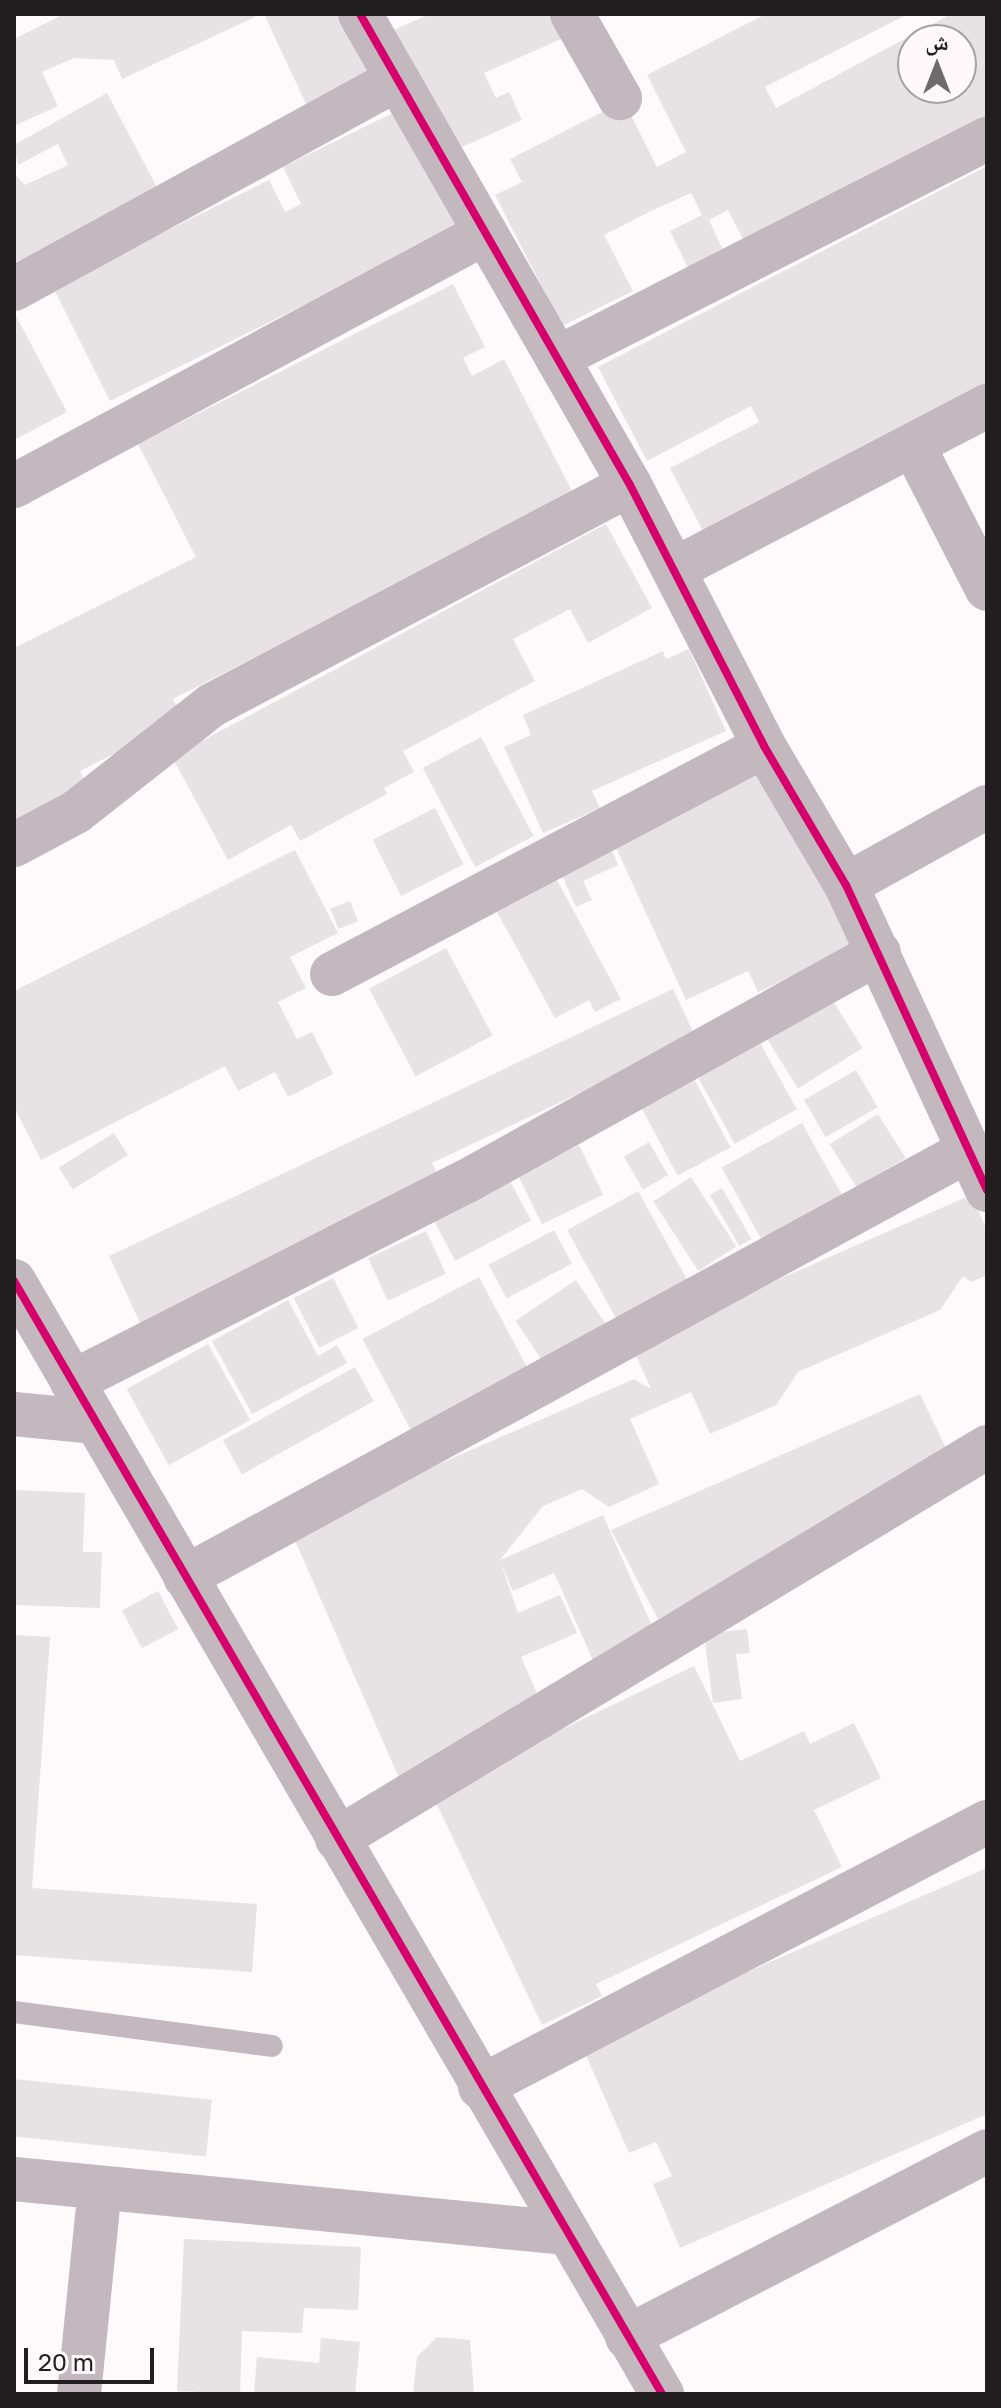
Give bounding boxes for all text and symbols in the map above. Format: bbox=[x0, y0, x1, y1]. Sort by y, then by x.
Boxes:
north arrow bbox=[897, 24, 977, 104]
text: ش bbox=[925, 28, 949, 55]
scale bar bbox=[28, 2332, 158, 2382]
text: 20 m bbox=[38, 2347, 94, 2376]

